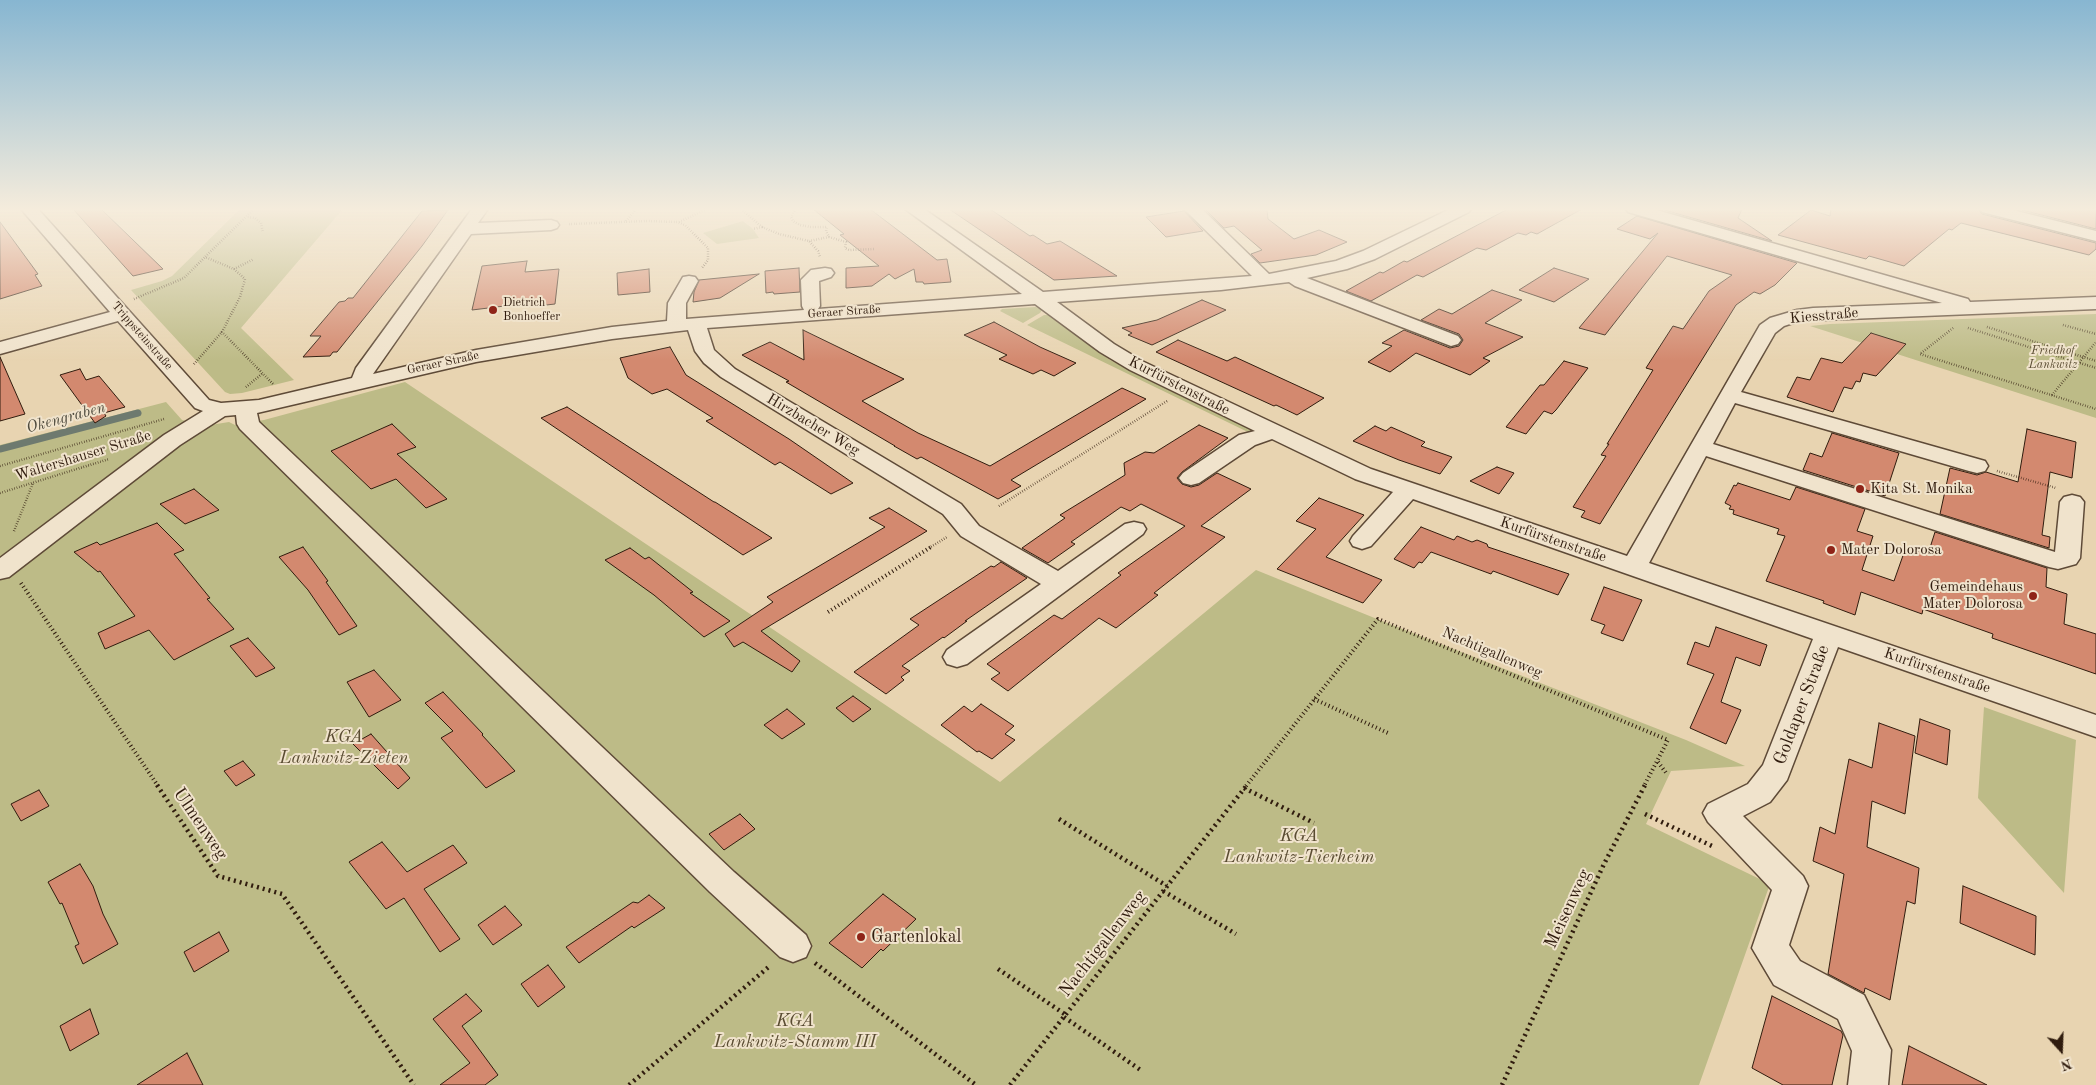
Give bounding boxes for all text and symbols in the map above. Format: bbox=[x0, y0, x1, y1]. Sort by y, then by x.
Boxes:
place label: Dietrich Bonhoeffer bbox=[503, 296, 560, 324]
street label: Trippsteinstraße bbox=[108, 299, 176, 373]
street label: Geraer Straße bbox=[807, 302, 881, 322]
marker: Dietrich Bonhoeffer bbox=[487, 304, 499, 316]
street label: Kiesstraße bbox=[1789, 304, 1859, 328]
park label: Friedhof Lankwitz bbox=[2028, 344, 2078, 372]
street label: Geraer Straße bbox=[406, 348, 480, 378]
street label: Kurfürstenstraße bbox=[1125, 353, 1233, 419]
street label: Hirzbacher Weg bbox=[763, 390, 863, 460]
water label: Okengraben bbox=[24, 398, 108, 438]
street label: Waltershauser Straße bbox=[13, 427, 153, 485]
place label: Kita St. Monika bbox=[1870, 480, 1973, 498]
marker: Kita St. Monika bbox=[1854, 483, 1866, 495]
street label: Kurfürstenstraße bbox=[1497, 513, 1609, 567]
place label: Mater Dolorosa bbox=[1841, 541, 1942, 559]
marker: Mater Dolorosa bbox=[1825, 544, 1837, 556]
place label: Gemeindehaus Mater Dolorosa bbox=[1922, 578, 2023, 613]
marker: Gemeindehaus Mater Dolorosa bbox=[2027, 590, 2039, 602]
street label: Nachtigallenweg bbox=[1439, 624, 1545, 682]
street label: Goldaper Straße bbox=[1769, 642, 1835, 768]
street label: Kurfürstenstraße bbox=[1881, 644, 1993, 698]
park label: KGA Lankwitz-Zieten bbox=[279, 726, 409, 769]
street label: Ulmenweg bbox=[168, 784, 232, 864]
park label: KGA Lankwitz-Tierheim bbox=[1224, 825, 1374, 868]
street label: Meisenweg bbox=[1540, 866, 1596, 952]
street label: Nachtigallenweg bbox=[1055, 887, 1151, 1001]
place label: Gartenlokal bbox=[871, 926, 961, 948]
marker: Gartenlokal bbox=[855, 931, 867, 943]
park label: KGA Lankwitz-Stamm III bbox=[714, 1010, 876, 1052]
north arrow bbox=[2036, 1025, 2086, 1075]
text: N bbox=[2059, 1056, 2074, 1073]

